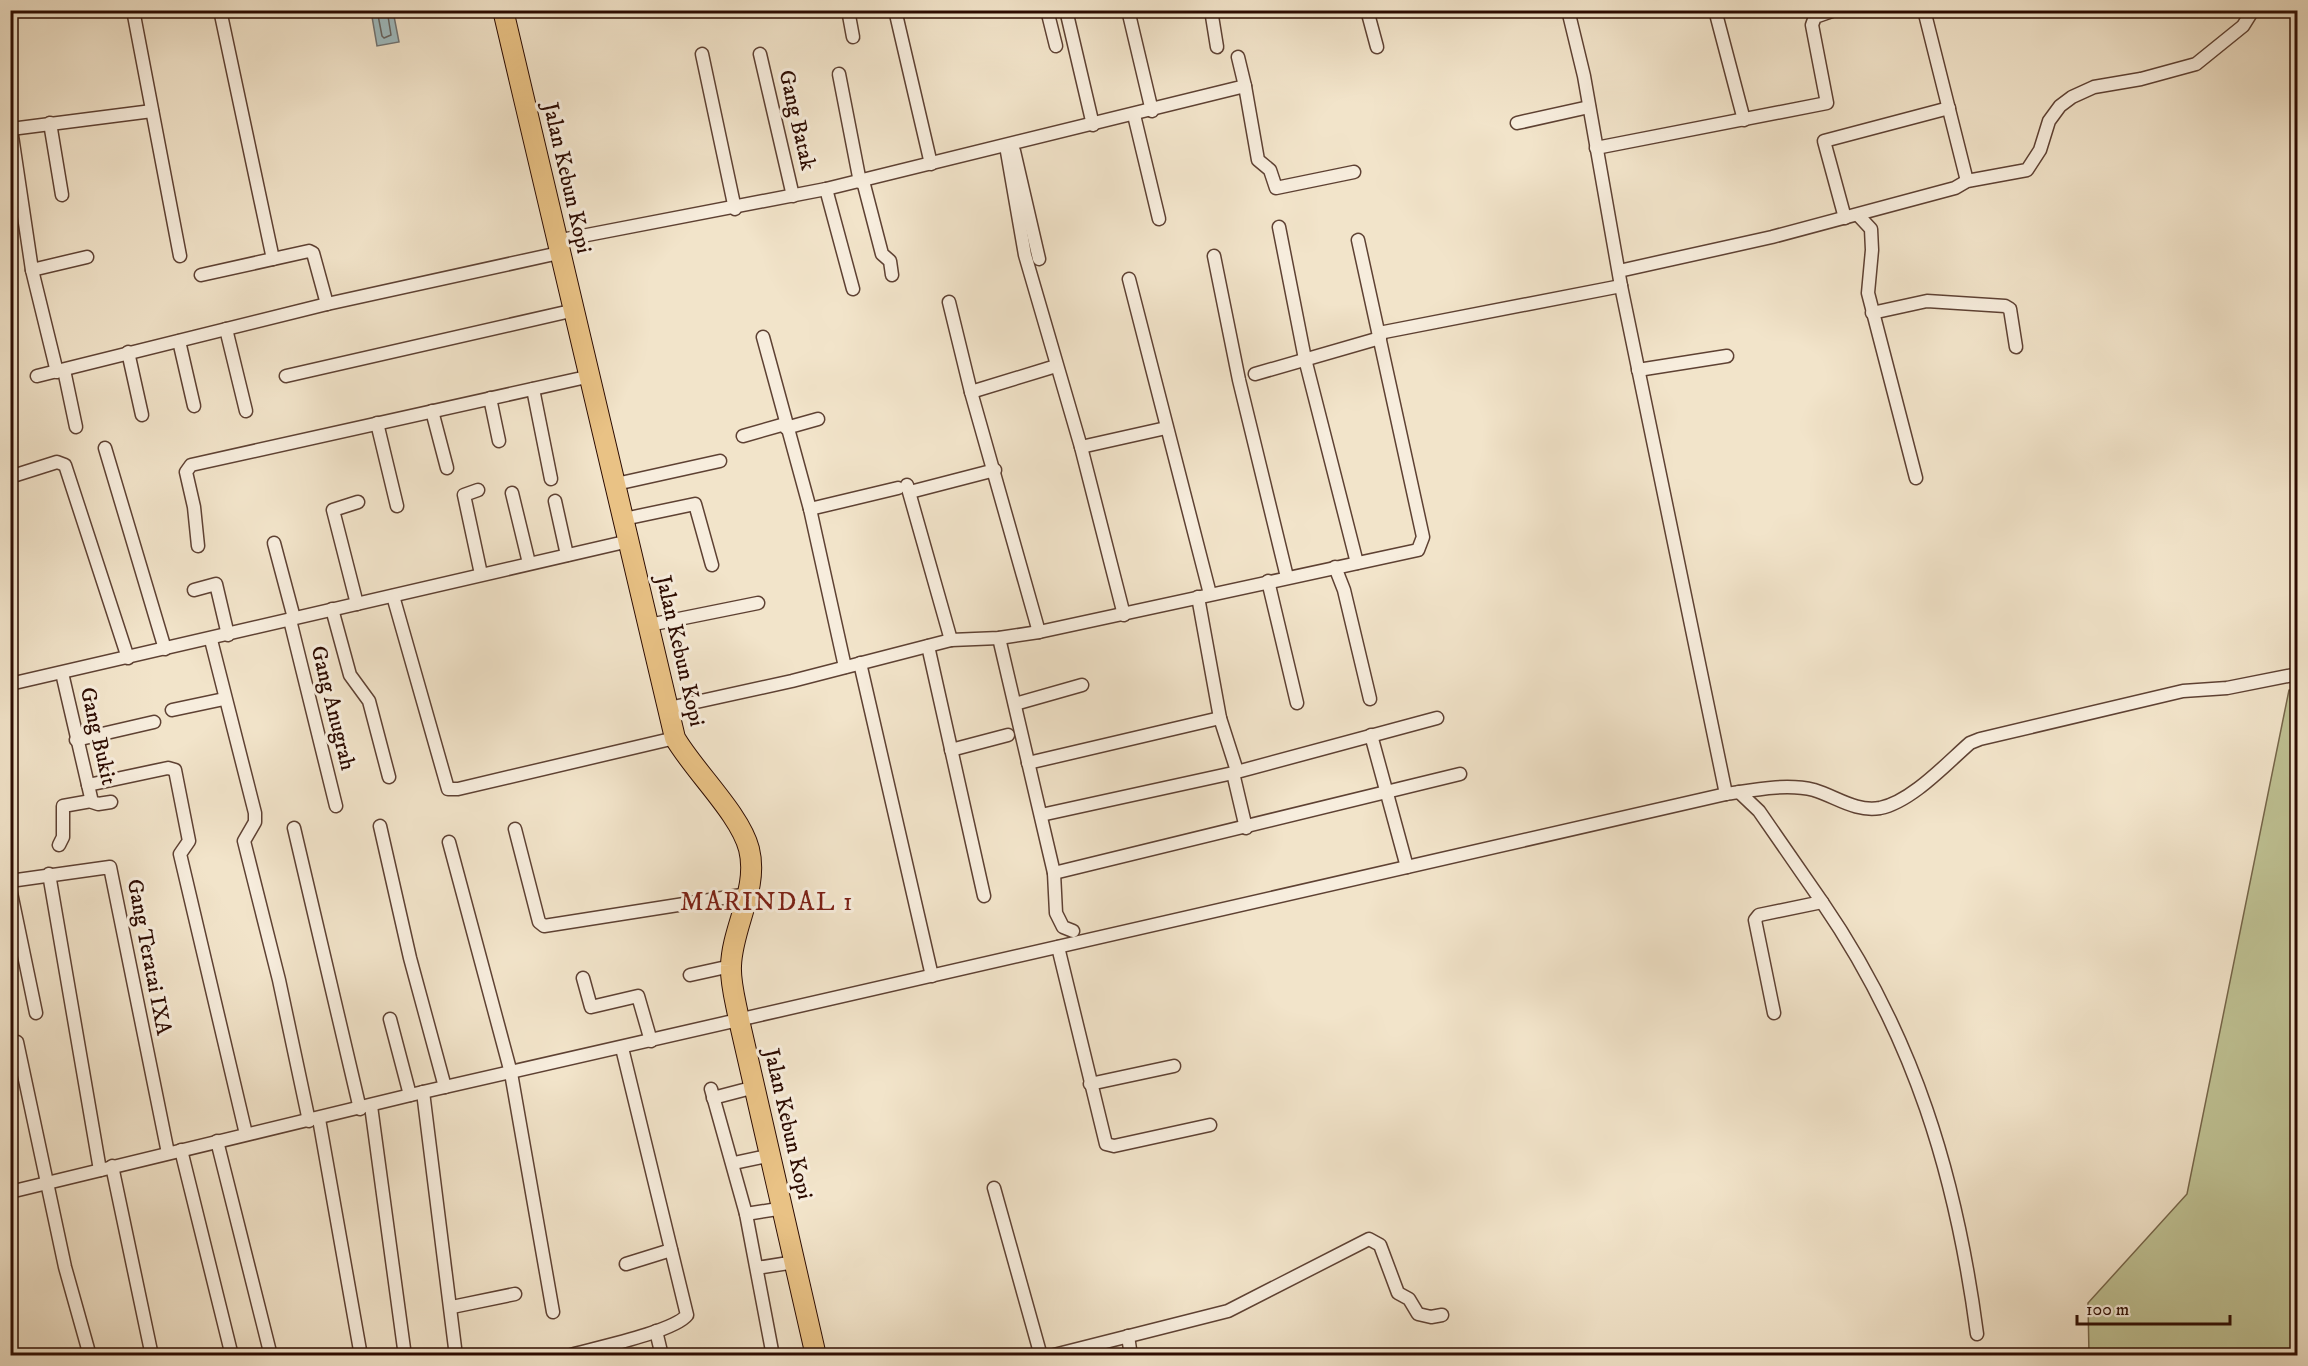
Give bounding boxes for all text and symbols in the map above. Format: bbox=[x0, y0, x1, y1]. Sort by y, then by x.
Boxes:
street label: Gang Batak bbox=[772, 67, 822, 173]
street label: Jalan Kebun Kopi bbox=[536, 98, 597, 256]
street label: Jalan Kebun Kopi bbox=[649, 571, 710, 729]
street label: Gang Anugrah bbox=[304, 643, 362, 774]
street label: Gang Bukit bbox=[74, 684, 122, 788]
street label: Gang Teratai IXA bbox=[121, 877, 178, 1038]
district label: MARINDAL 1 bbox=[680, 886, 854, 919]
street label: Jalan Kebun Kopi bbox=[757, 1044, 818, 1202]
scale bar bbox=[2077, 1288, 2230, 1326]
text: 100 m bbox=[2086, 1299, 2129, 1321]

